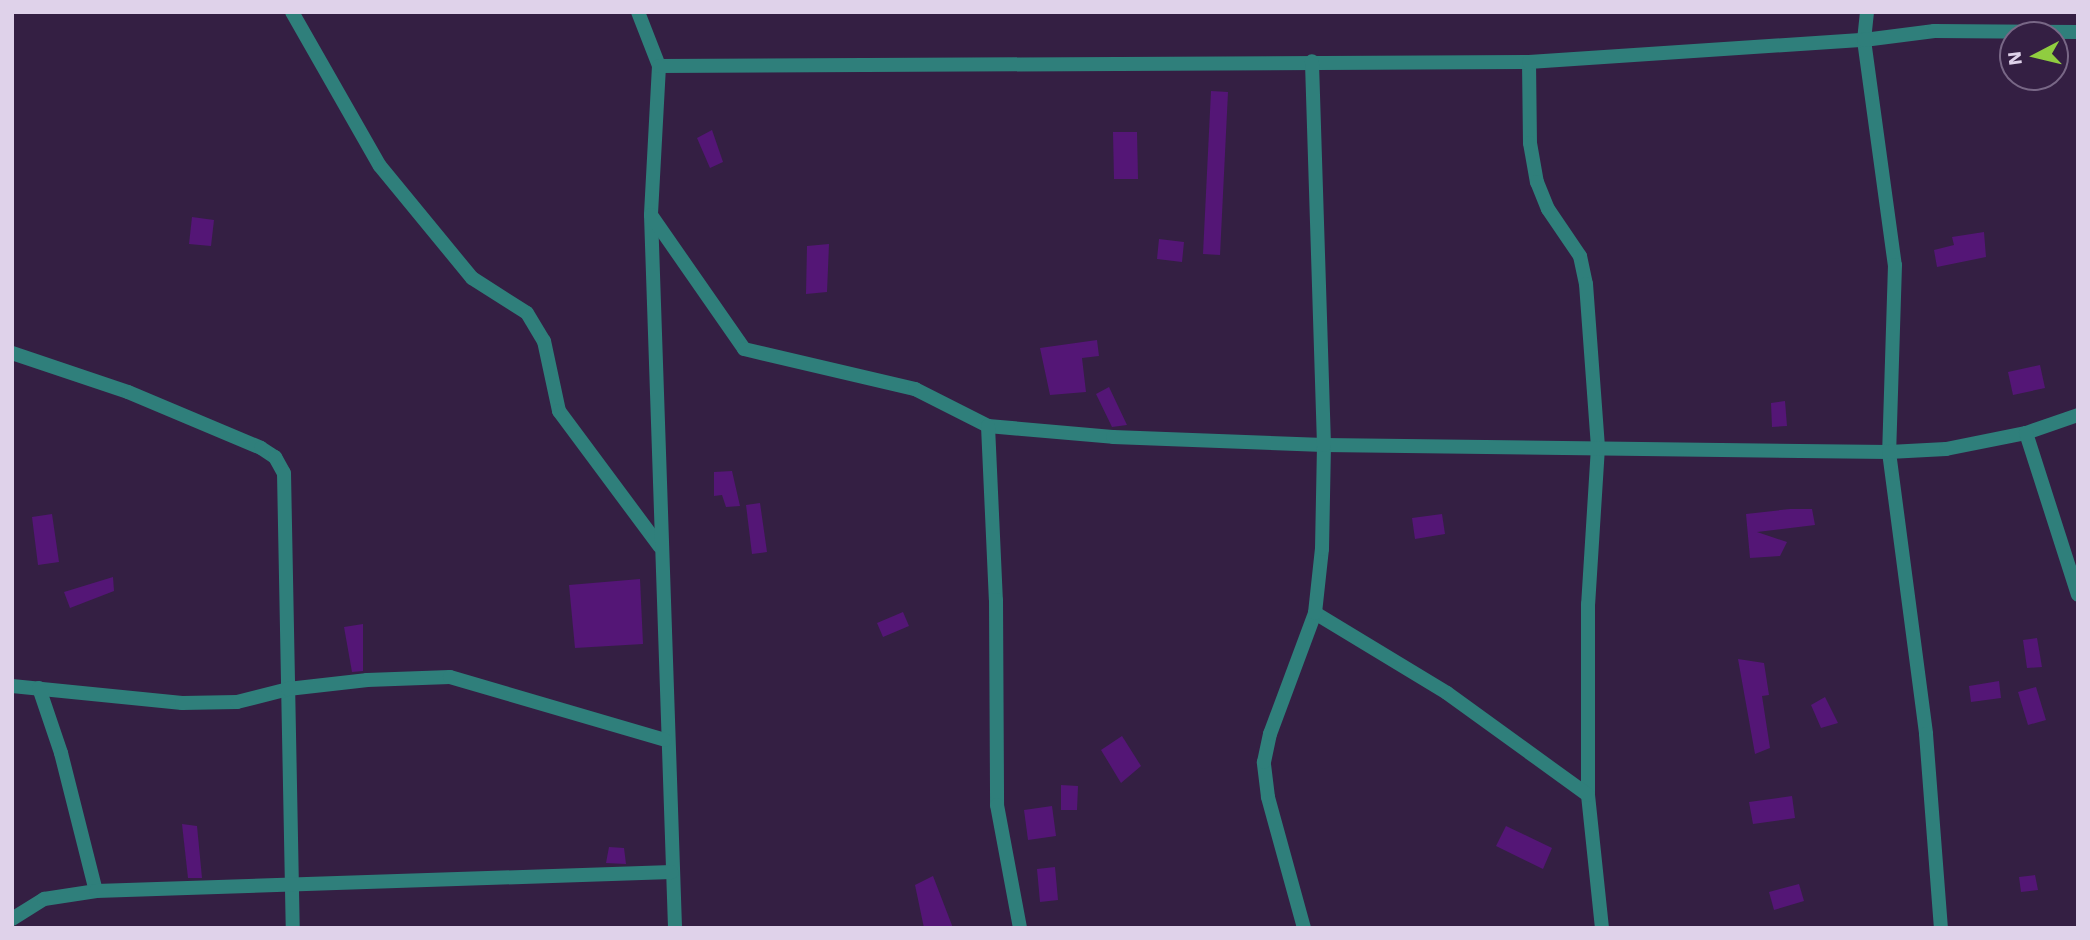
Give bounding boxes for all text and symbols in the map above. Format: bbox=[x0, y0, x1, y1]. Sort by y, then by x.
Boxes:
north arrow bbox=[1999, 21, 2069, 91]
text: N bbox=[2002, 50, 2027, 67]

